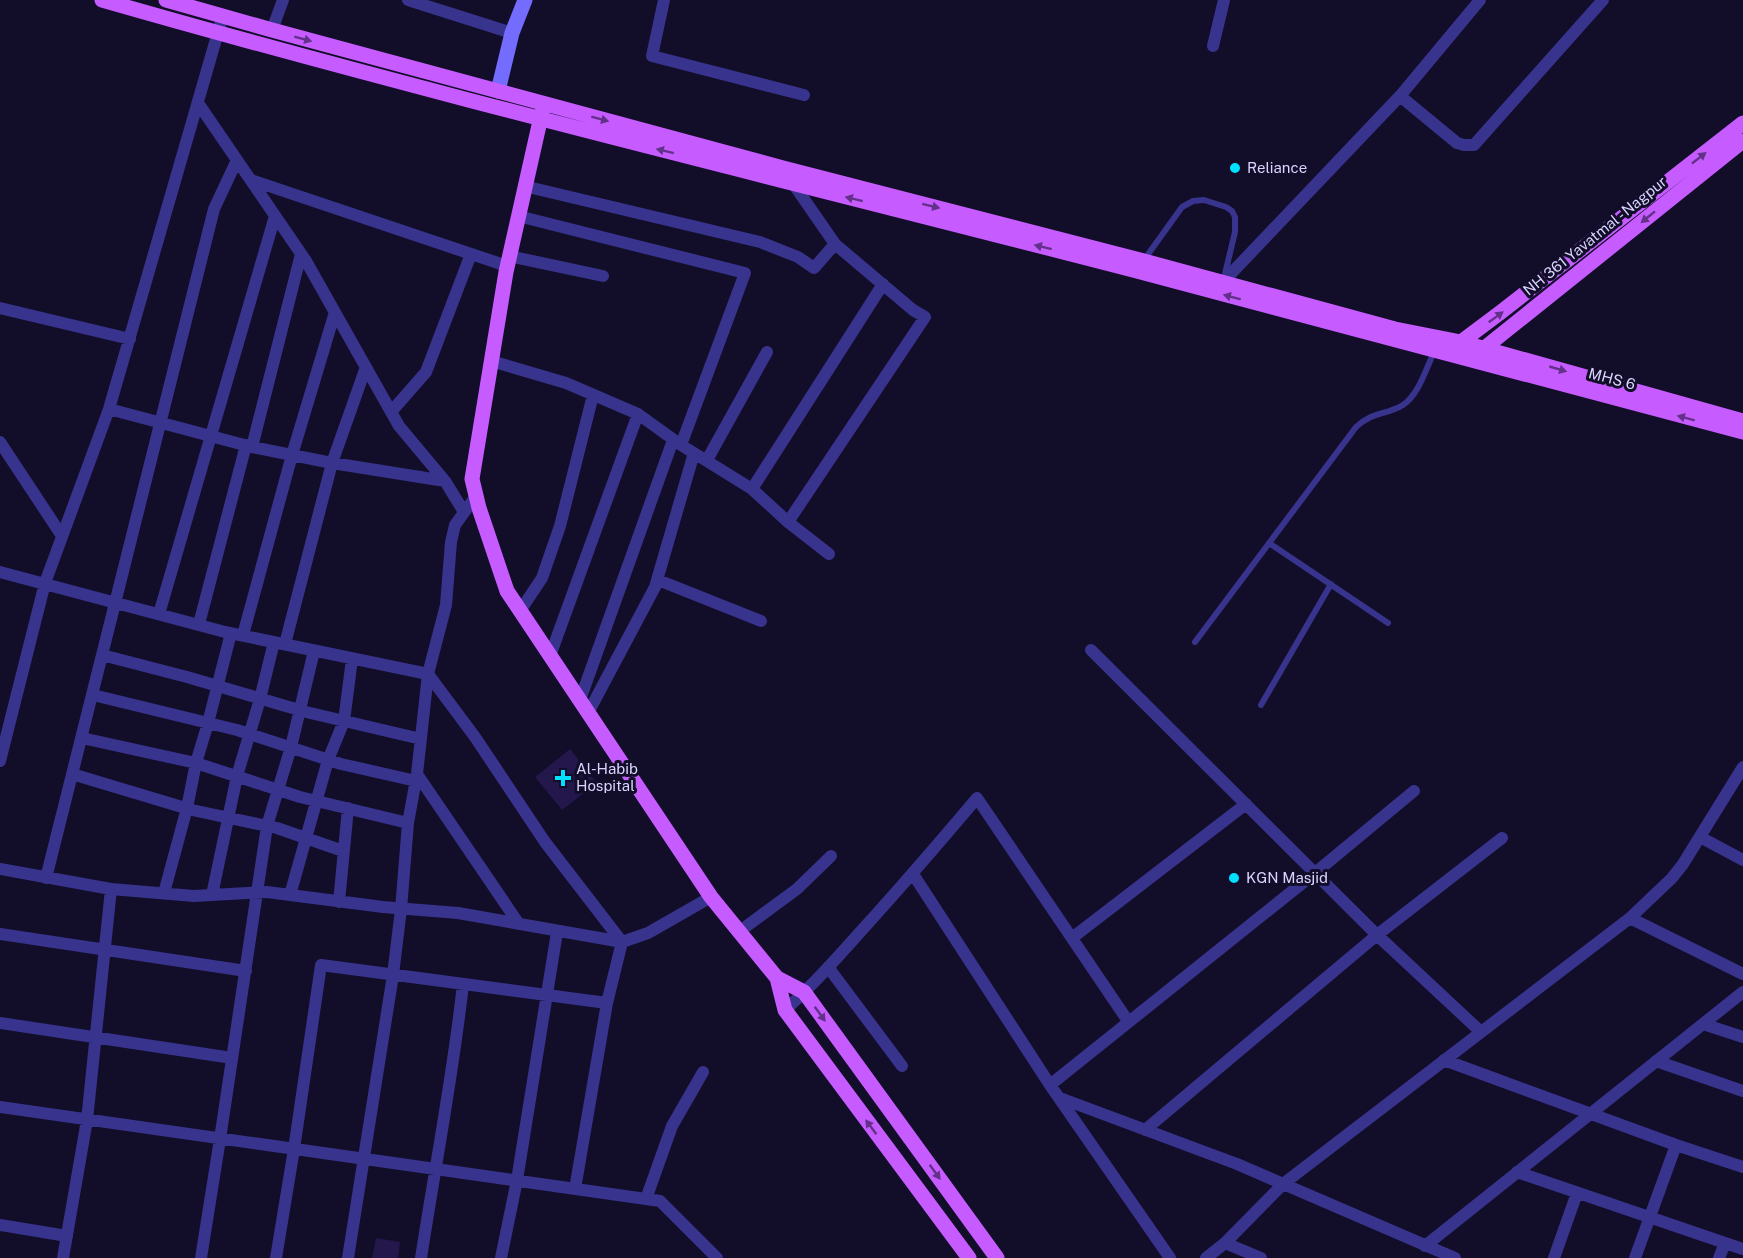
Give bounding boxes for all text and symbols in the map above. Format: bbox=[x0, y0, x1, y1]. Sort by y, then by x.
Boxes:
one-way arrow bbox=[294, 34, 312, 44]
one-way arrow bbox=[591, 114, 609, 124]
one-way arrow bbox=[656, 146, 674, 156]
one-way arrow bbox=[1691, 151, 1707, 164]
place label: Reliance bbox=[1247, 159, 1307, 176]
marker: Reliance bbox=[1228, 161, 1242, 175]
street label: NH 361 Yavatmal - Nagpur bbox=[1520, 172, 1670, 299]
one-way arrow bbox=[845, 194, 863, 204]
one-way arrow bbox=[922, 202, 940, 212]
one-way arrow bbox=[1640, 211, 1656, 224]
one-way arrow bbox=[1034, 242, 1052, 252]
one-way arrow bbox=[1223, 292, 1241, 301]
one-way arrow bbox=[1488, 311, 1503, 323]
street label: MHS 6 bbox=[1587, 364, 1637, 393]
one-way arrow bbox=[1549, 365, 1567, 374]
one-way arrow bbox=[1677, 412, 1696, 422]
place label: Al-Habib Hospital bbox=[576, 760, 638, 794]
marker: Al-Habib Hospital bbox=[554, 769, 572, 787]
place label: KGN Masjid bbox=[1246, 869, 1328, 886]
marker: KGN Masjid bbox=[1227, 871, 1241, 885]
one-way arrow bbox=[814, 1006, 826, 1022]
one-way arrow bbox=[866, 1119, 878, 1134]
one-way arrow bbox=[929, 1164, 941, 1180]

